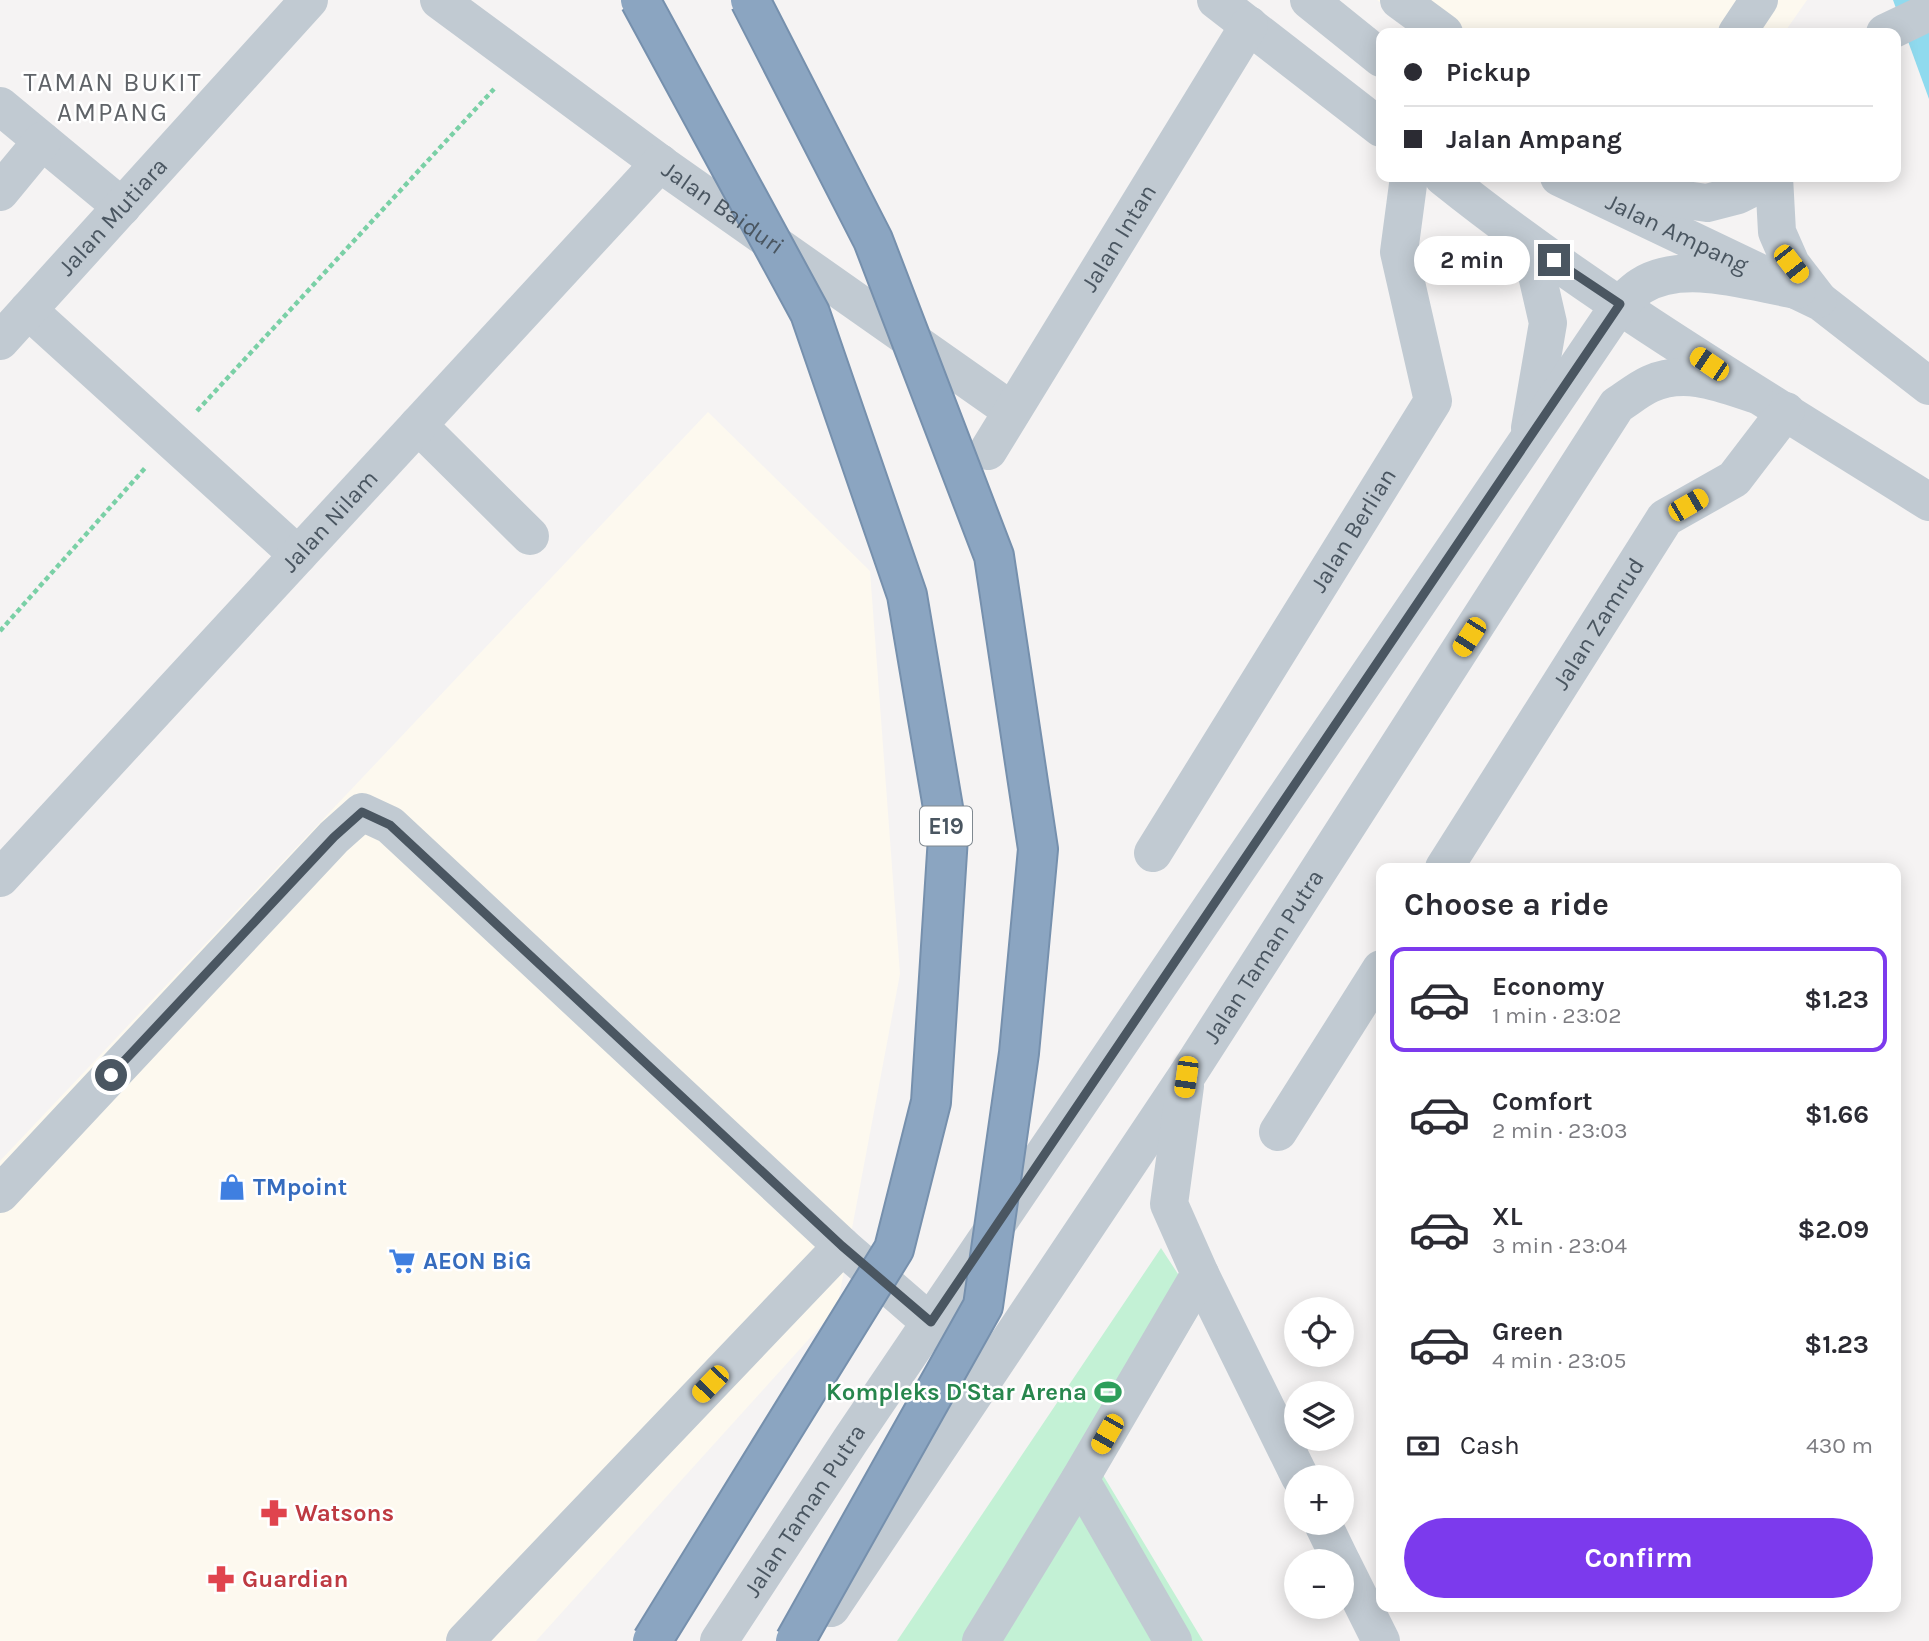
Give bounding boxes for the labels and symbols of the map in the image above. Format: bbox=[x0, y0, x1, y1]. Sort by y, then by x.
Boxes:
district label: TAMAN BUKIT AMPANG bbox=[23, 67, 203, 128]
street label: Jalan Mutiara bbox=[52, 152, 173, 281]
street label: Jalan Baiduri bbox=[657, 155, 790, 260]
street label: Jalan Intan bbox=[1075, 179, 1162, 297]
street label: Jalan Ampang bbox=[1601, 187, 1753, 280]
callout: 2 min bbox=[1414, 236, 1530, 284]
car bbox=[1770, 241, 1813, 287]
route end bbox=[1538, 244, 1570, 276]
car bbox=[1686, 344, 1733, 384]
street label: Jalan Berlian bbox=[1304, 463, 1402, 597]
street label: Jalan Nilam bbox=[276, 464, 384, 578]
car bbox=[1665, 485, 1712, 525]
street label: Jalan Zamrud bbox=[1546, 553, 1650, 695]
car bbox=[1449, 614, 1490, 660]
road number: E19 bbox=[920, 806, 972, 846]
street label: Jalan Taman Putra bbox=[1197, 864, 1329, 1048]
car bbox=[1173, 1055, 1200, 1099]
route start bbox=[95, 1059, 127, 1091]
shop icon: TMpoint bbox=[217, 1172, 247, 1202]
place label: TMpoint bbox=[253, 1173, 347, 1201]
supermarket icon: AEON BiG bbox=[387, 1246, 417, 1276]
place label: AEON BiG bbox=[423, 1247, 531, 1275]
car bbox=[688, 1362, 733, 1406]
sports icon: Kompleks D'Star Arena bbox=[1093, 1377, 1123, 1407]
place label: Kompleks D'Star Arena bbox=[826, 1378, 1087, 1406]
car bbox=[1088, 1411, 1127, 1457]
street label: Jalan Taman Putra bbox=[738, 1419, 871, 1602]
pharmacy icon: Watsons bbox=[259, 1498, 289, 1528]
place label: Watsons bbox=[295, 1499, 394, 1527]
pharmacy icon: Guardian bbox=[206, 1564, 236, 1594]
place label: Guardian bbox=[242, 1565, 348, 1593]

